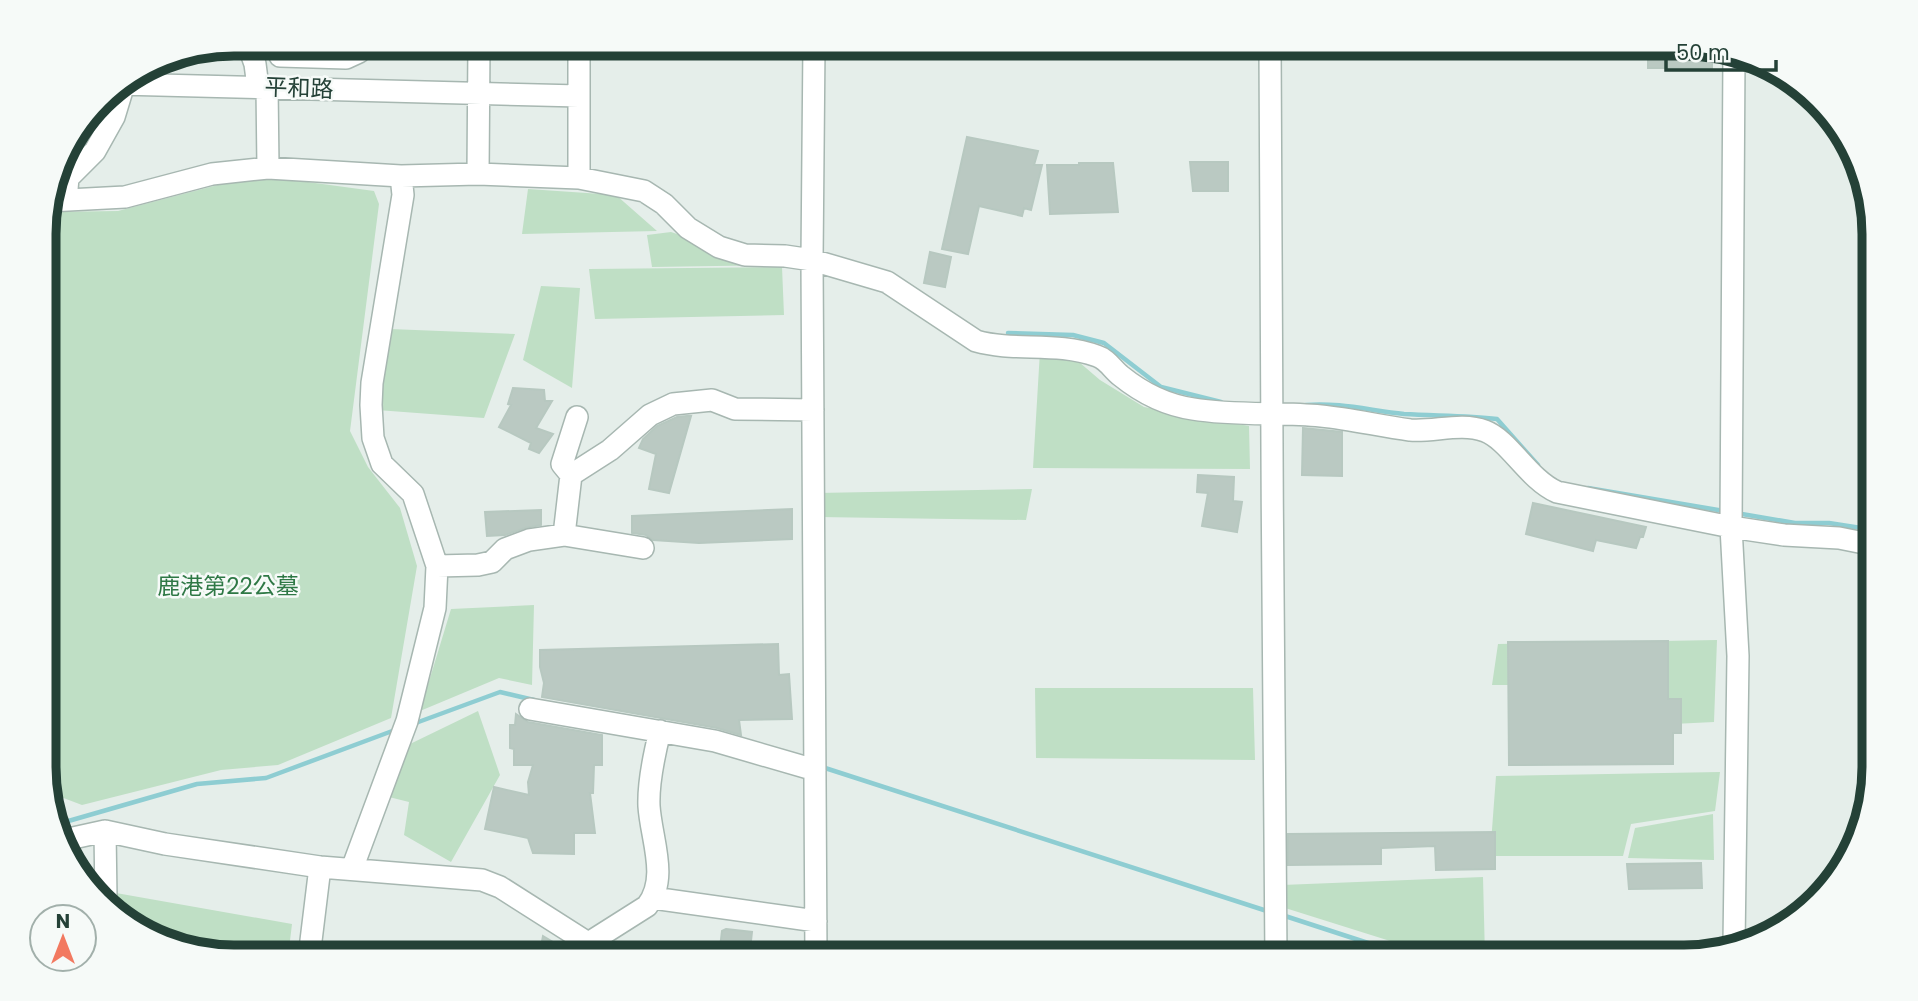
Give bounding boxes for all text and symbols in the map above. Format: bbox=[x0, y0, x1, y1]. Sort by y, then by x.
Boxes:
scale bar bbox=[1666, 28, 1776, 72]
text: 50 m bbox=[1676, 38, 1730, 67]
street label: 平和路 bbox=[264, 71, 334, 105]
park label: 鹿港第22公墓 bbox=[157, 570, 299, 602]
north arrow bbox=[28, 903, 98, 973]
text: N bbox=[56, 908, 70, 935]

